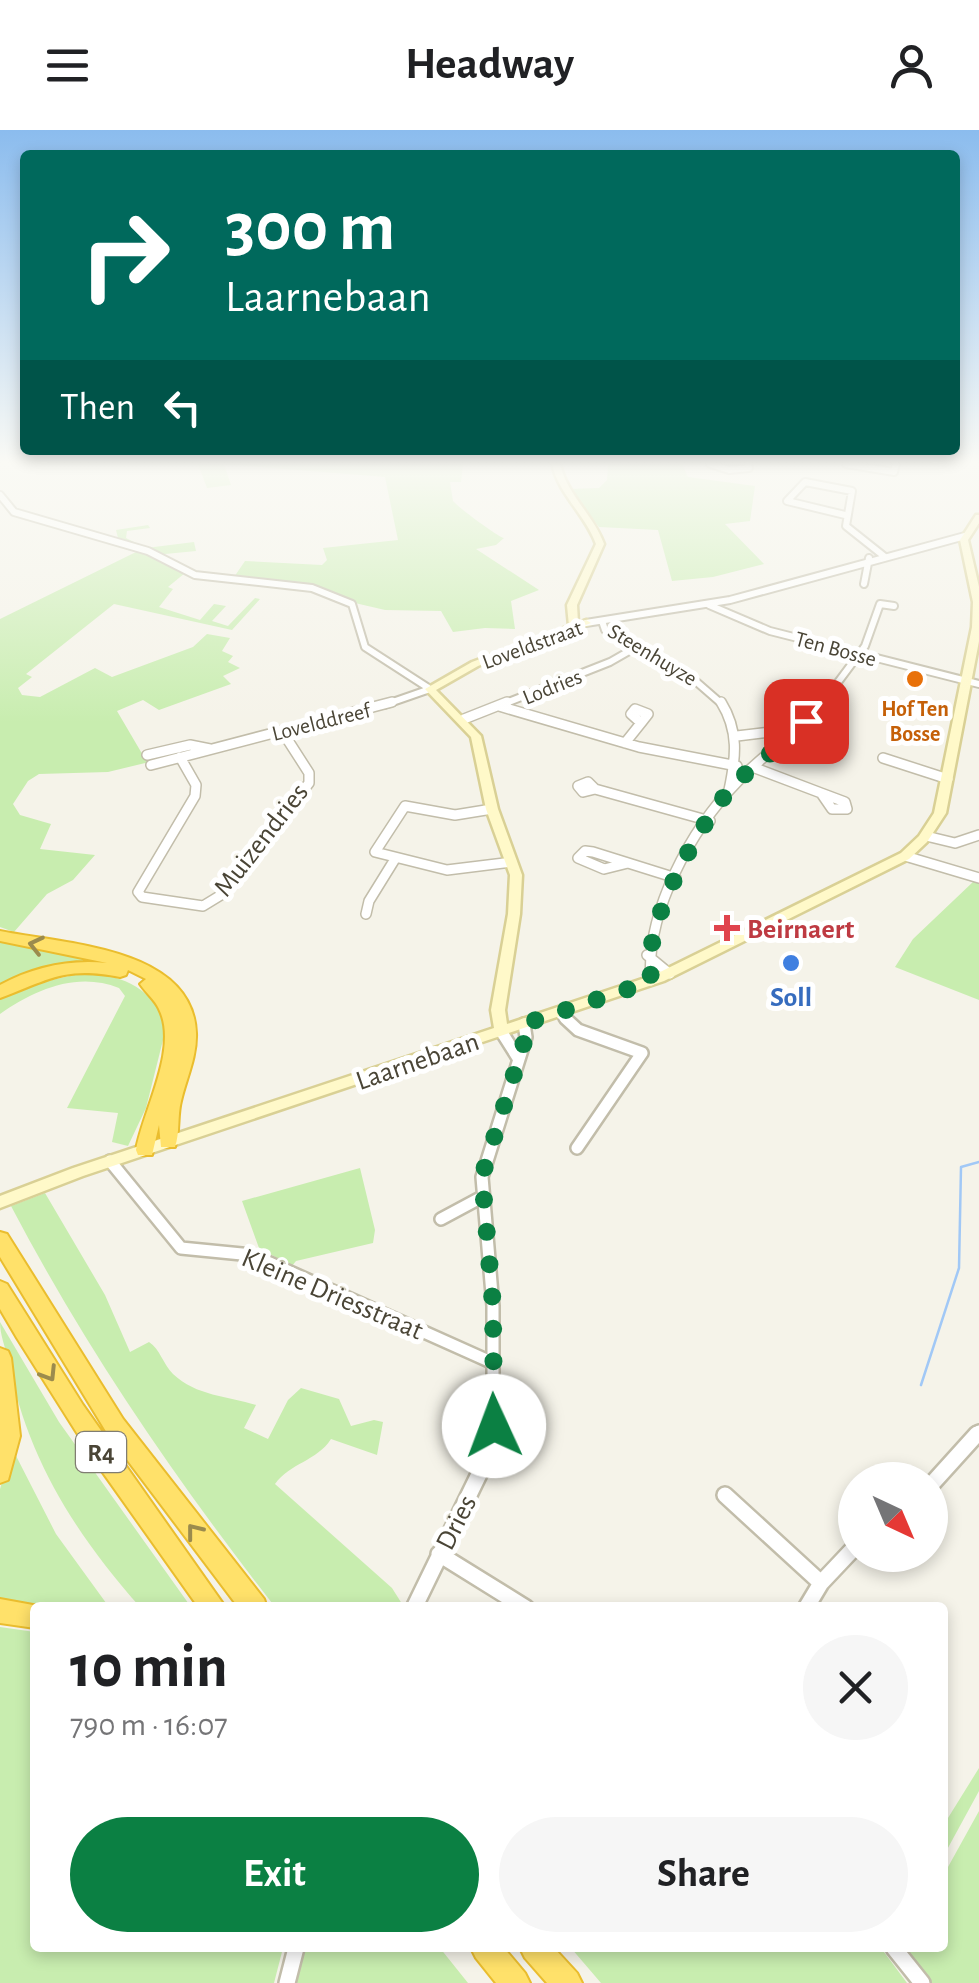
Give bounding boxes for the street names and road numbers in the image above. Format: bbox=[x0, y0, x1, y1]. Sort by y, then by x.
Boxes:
street label: Loveldstraat bbox=[479, 617, 585, 673]
street label: Steenhuyze bbox=[604, 620, 701, 690]
street label: Ten Bosse bbox=[793, 628, 879, 670]
street label: Lodries bbox=[520, 665, 585, 709]
street label: Lovelddreef bbox=[270, 699, 374, 745]
street label: Muizendries bbox=[209, 779, 314, 902]
street label: Laarnebaan bbox=[353, 1028, 483, 1096]
street label: Kleine Driesstraat bbox=[237, 1244, 427, 1346]
road number: R4 bbox=[76, 1432, 126, 1472]
street label: Dries bbox=[431, 1491, 482, 1555]

